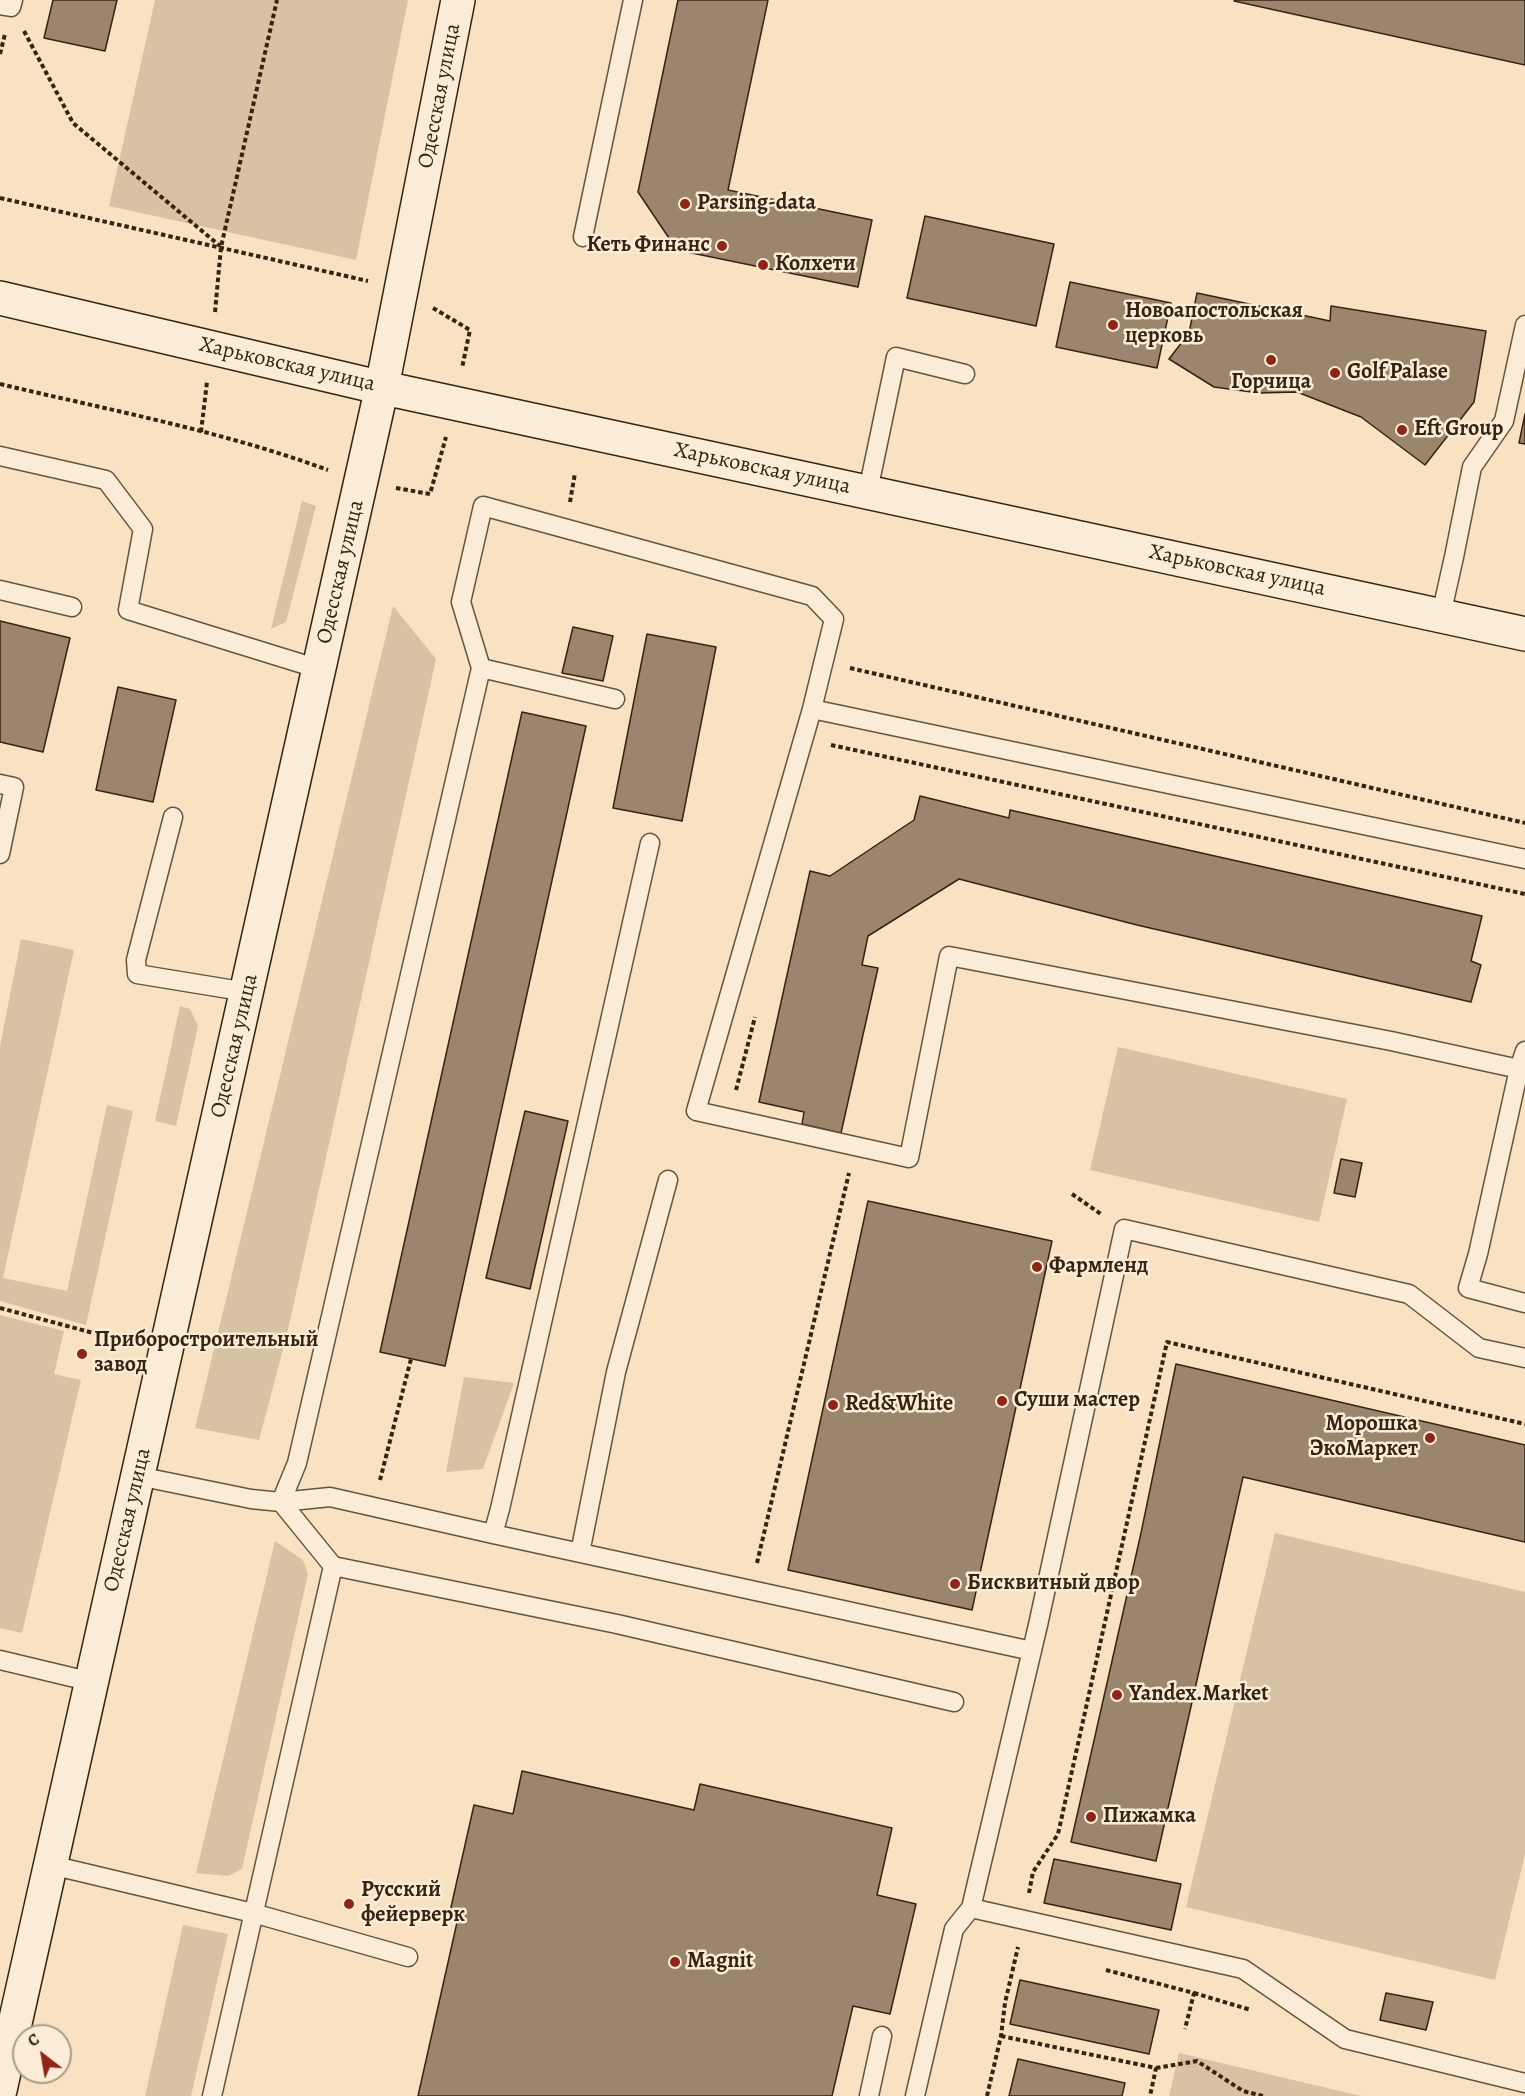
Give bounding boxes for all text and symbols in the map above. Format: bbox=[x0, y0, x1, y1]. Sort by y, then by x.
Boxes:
street label: Одесская улица bbox=[413, 21, 467, 171]
place label: Parsing-data bbox=[697, 191, 816, 217]
marker: Parsing-data bbox=[678, 197, 692, 211]
place label: Кеть Финанс bbox=[587, 233, 710, 259]
marker: Кеть Финанс bbox=[715, 239, 729, 253]
place label: Колхети bbox=[775, 252, 856, 278]
marker: Колхети bbox=[756, 258, 770, 272]
place label: Новоапостольская церковь bbox=[1125, 299, 1303, 350]
marker: Новоапостольская церковь bbox=[1106, 318, 1120, 332]
street label: Харьковская улица bbox=[196, 332, 378, 398]
marker: Горчица bbox=[1264, 353, 1278, 367]
place label: Golf Palase bbox=[1347, 360, 1448, 386]
marker: Golf Palase bbox=[1328, 366, 1342, 380]
place label: Горчица bbox=[1231, 370, 1311, 396]
place label: Eft Group bbox=[1414, 417, 1503, 443]
marker: Eft Group bbox=[1395, 423, 1409, 437]
street label: Харьковская улица bbox=[671, 437, 853, 501]
street label: Одесская улица bbox=[312, 497, 370, 647]
street label: Харьковская улица bbox=[1146, 539, 1328, 603]
street label: Одесская улица bbox=[206, 971, 264, 1121]
place label: Фармленд bbox=[1049, 1254, 1148, 1280]
marker: Фармленд bbox=[1030, 1260, 1044, 1274]
place label: Приборостроительный завод bbox=[94, 1328, 319, 1380]
marker: Приборостроительный завод bbox=[75, 1347, 89, 1361]
place label: Суши мастер bbox=[1014, 1388, 1140, 1414]
place label: Red&White bbox=[845, 1392, 953, 1418]
marker: Суши мастер bbox=[995, 1394, 1009, 1408]
marker: Red&White bbox=[826, 1398, 840, 1412]
place label: Морошка ЭкоМаркет bbox=[1310, 1412, 1418, 1464]
marker: Морошка ЭкоМаркет bbox=[1423, 1431, 1437, 1445]
street label: Одесская улица bbox=[99, 1445, 157, 1595]
place label: Бисквитный двор bbox=[967, 1571, 1140, 1597]
marker: Бисквитный двор bbox=[948, 1577, 962, 1591]
place label: Yandex.Market bbox=[1129, 1682, 1269, 1708]
marker: Yandex.Market bbox=[1110, 1688, 1124, 1702]
place label: Пижамка bbox=[1103, 1804, 1196, 1830]
marker: Пижамка bbox=[1084, 1810, 1098, 1824]
place label: Русский фейерверк bbox=[361, 1878, 465, 1930]
marker: Русский фейерверк bbox=[342, 1897, 356, 1911]
place label: Magnit bbox=[687, 1949, 753, 1975]
marker: Magnit bbox=[668, 1955, 682, 1969]
north arrow bbox=[12, 2024, 72, 2084]
text: С bbox=[24, 2028, 44, 2052]

